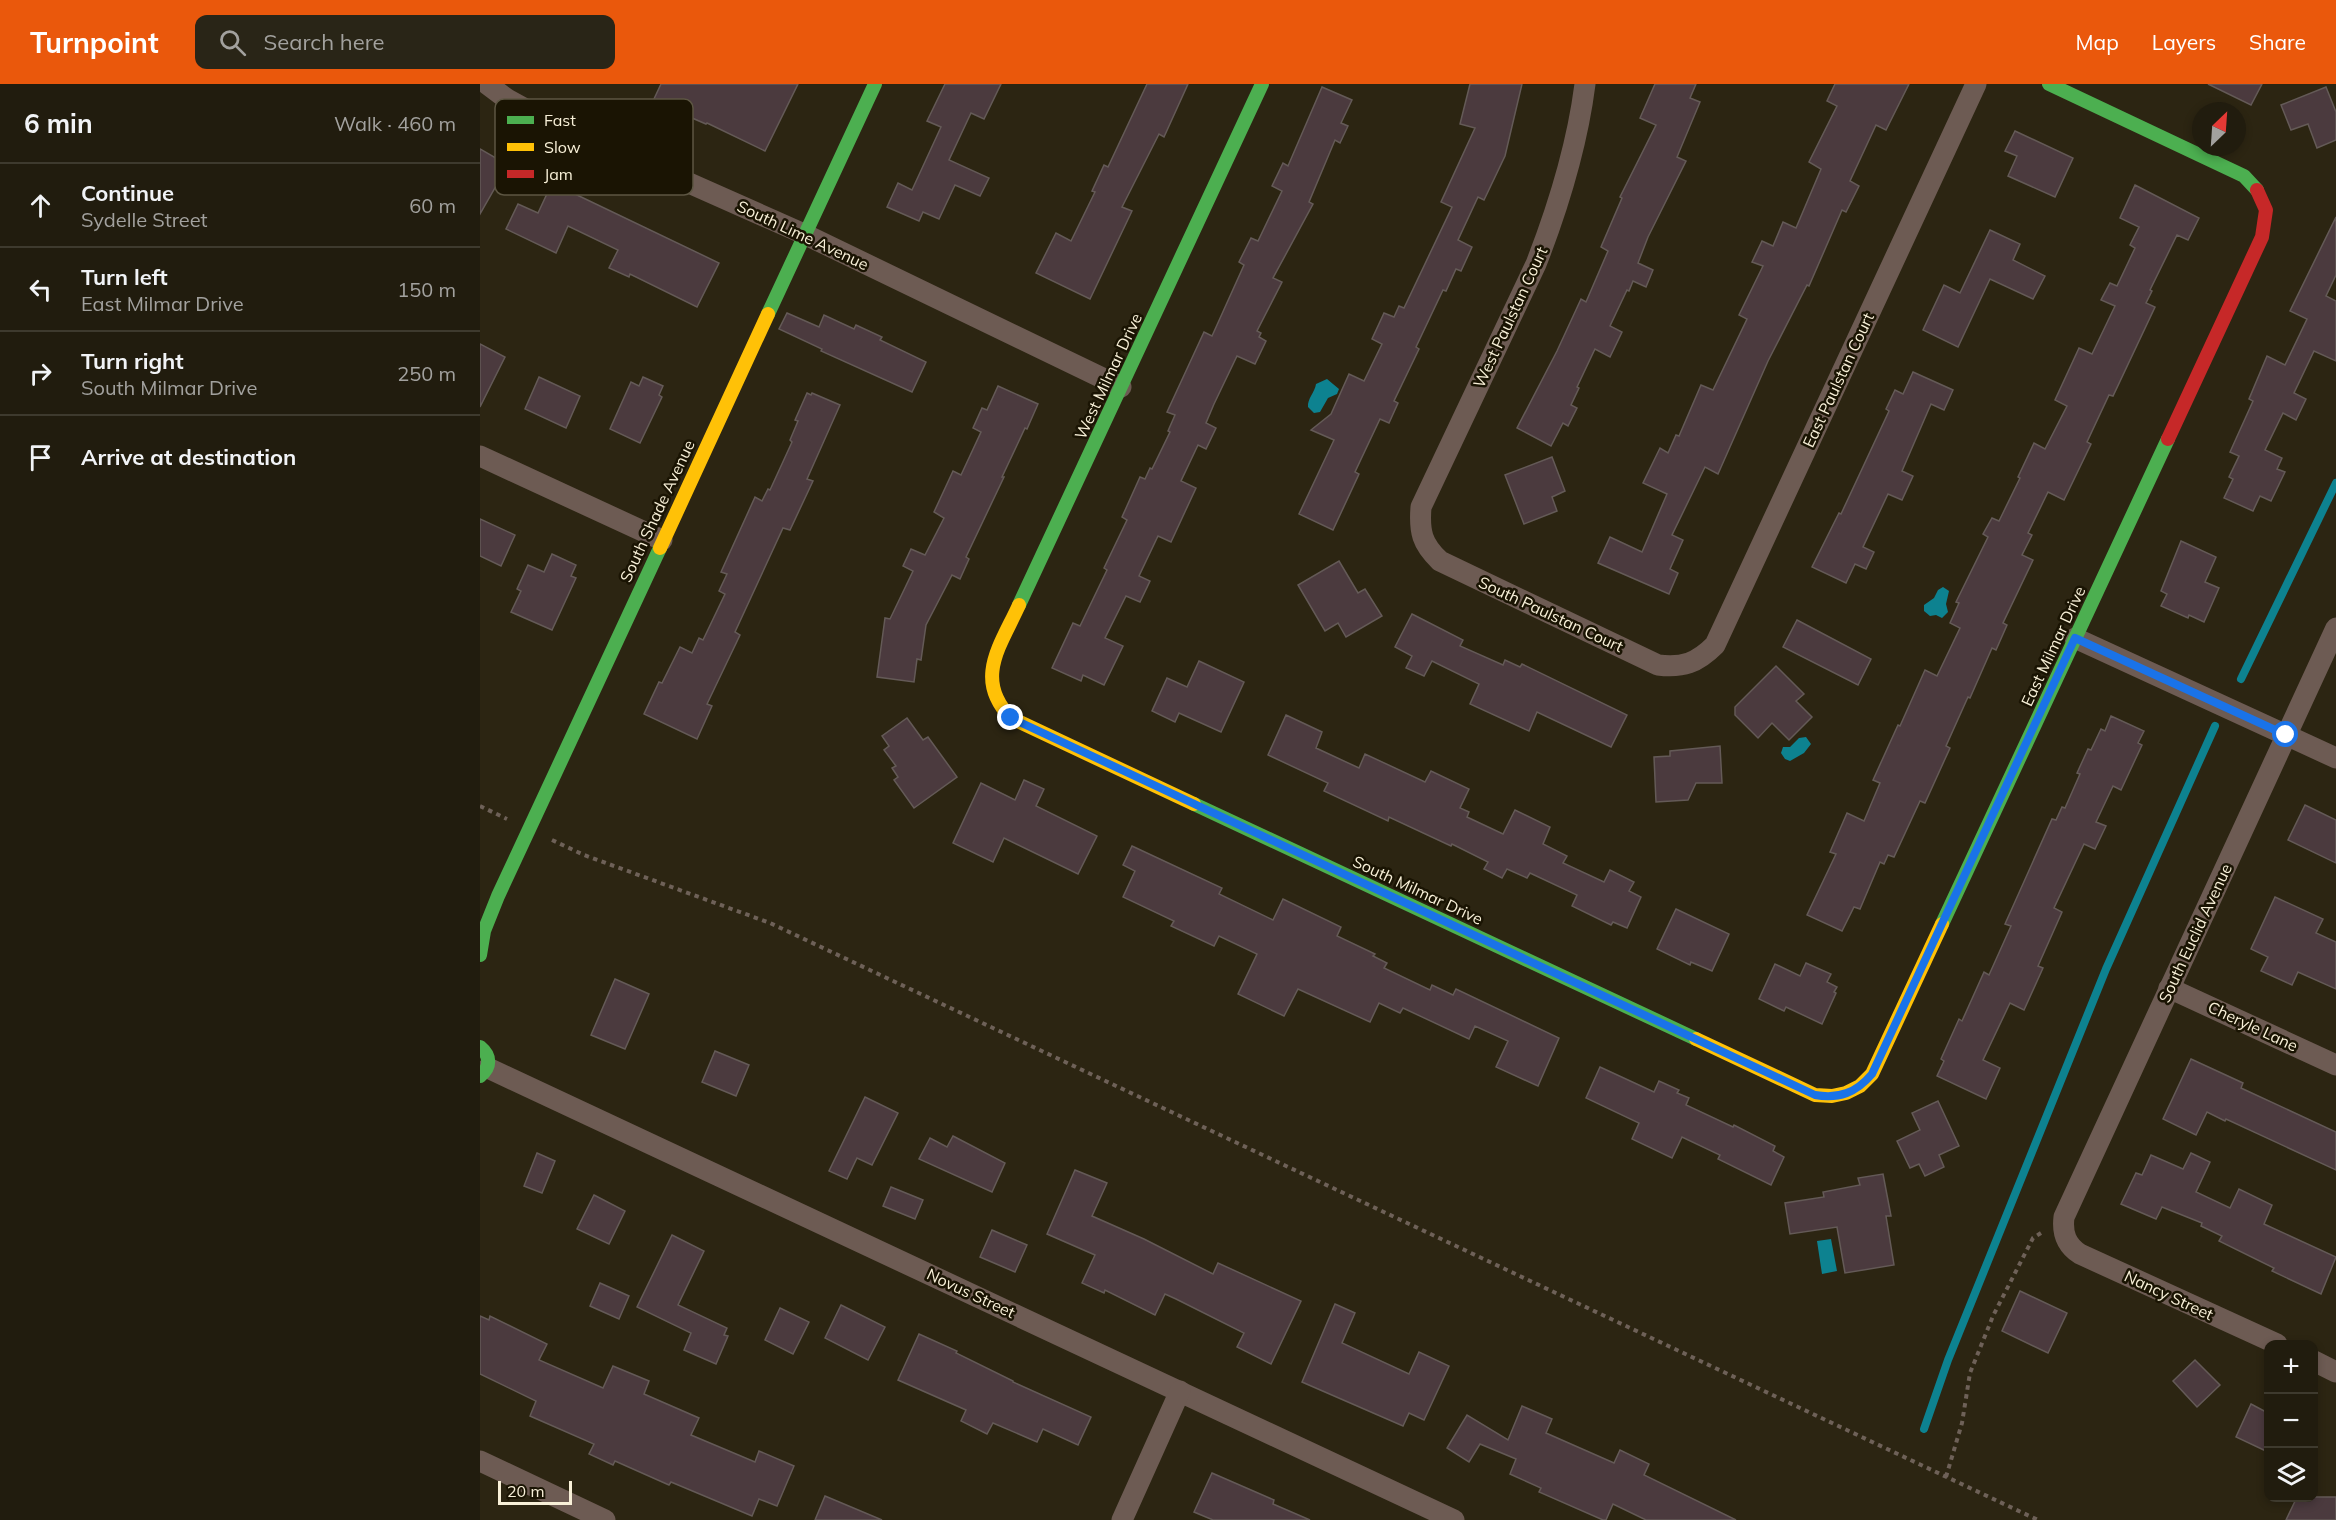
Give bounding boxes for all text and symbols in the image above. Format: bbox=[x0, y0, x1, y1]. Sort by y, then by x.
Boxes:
search box bbox=[195, 15, 615, 69]
text: Turnpoint bbox=[30, 25, 159, 60]
icon: search bbox=[216, 26, 249, 59]
text: Search here bbox=[264, 28, 384, 56]
text: Map bbox=[2076, 29, 2119, 55]
text: Layers bbox=[2152, 29, 2216, 55]
text: Share bbox=[2249, 29, 2306, 55]
legend bbox=[495, 99, 693, 195]
north arrow bbox=[2192, 102, 2246, 156]
text: 6 min bbox=[24, 107, 93, 140]
text: Fast bbox=[544, 110, 576, 130]
text: Walk · 460 m bbox=[334, 111, 456, 136]
text: Slow bbox=[544, 137, 581, 157]
text: Jam bbox=[544, 164, 573, 184]
text: Continue bbox=[81, 179, 174, 207]
icon: ahead bbox=[24, 189, 57, 222]
text: 60 m bbox=[409, 193, 456, 218]
street label: South Lime Avenue bbox=[734, 196, 872, 274]
text: Sydelle Street bbox=[81, 207, 208, 232]
street label: West Paulstan Court bbox=[1469, 243, 1552, 391]
text: Turn left bbox=[81, 263, 168, 291]
icon: left bbox=[24, 273, 57, 306]
text: 150 m bbox=[397, 277, 456, 302]
text: East Milmar Drive bbox=[81, 291, 244, 316]
street label: East Paulstan Court bbox=[1798, 309, 1878, 451]
street label: West Milmar Drive bbox=[1070, 310, 1146, 442]
text: Turn right bbox=[81, 347, 184, 375]
icon: right bbox=[24, 357, 57, 390]
text: 250 m bbox=[397, 361, 456, 386]
text: South Milmar Drive bbox=[81, 375, 257, 400]
street label: South Shade Avenue bbox=[615, 437, 699, 585]
icon: arrive bbox=[24, 441, 57, 474]
text: Arrive at destination bbox=[81, 443, 296, 471]
street label: South Paulstan Court bbox=[1475, 572, 1627, 656]
street label: East Milmar Drive bbox=[2016, 583, 2090, 709]
route end bbox=[997, 704, 1023, 730]
route start bbox=[2272, 721, 2298, 747]
street label: South Milmar Drive bbox=[1350, 851, 1486, 929]
street label: South Euclid Avenue bbox=[2154, 860, 2236, 1006]
street label: Cheryle Lane bbox=[2205, 996, 2301, 1056]
street label: Novus Street bbox=[924, 1264, 1019, 1322]
street label: Nancy Street bbox=[2121, 1266, 2217, 1324]
map controls bbox=[2264, 1340, 2318, 1502]
button: + bbox=[2264, 1340, 2318, 1394]
button: − bbox=[2264, 1394, 2318, 1448]
button: layers bbox=[2264, 1448, 2318, 1502]
scale bar bbox=[498, 1478, 572, 1506]
text: 20 m bbox=[507, 1481, 544, 1501]

